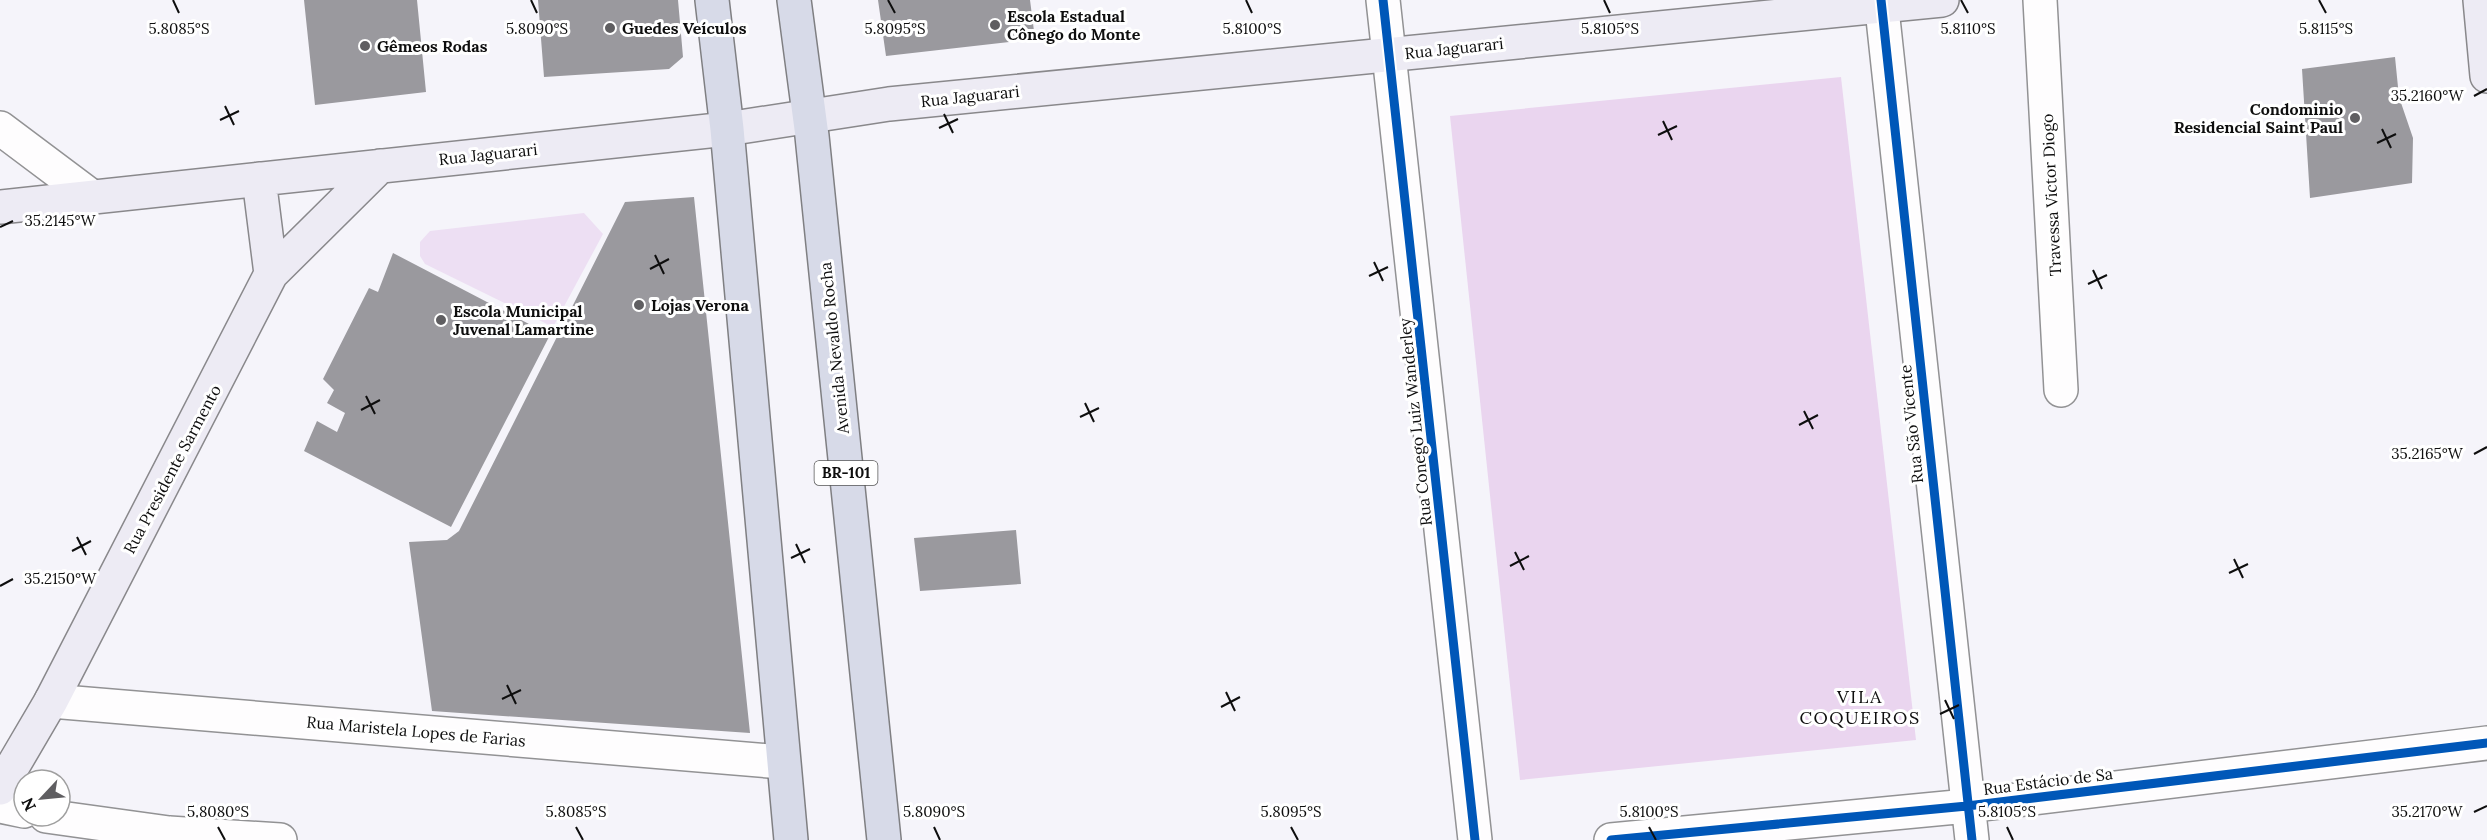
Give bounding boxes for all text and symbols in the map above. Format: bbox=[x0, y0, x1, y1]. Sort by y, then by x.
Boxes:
place label: Escola Estadual Cônego do Monte bbox=[1007, 6, 1141, 44]
place label: Guedes Veículos bbox=[622, 18, 747, 38]
marker: Escola Estadual Cônego do Monte bbox=[988, 18, 1002, 32]
text: 5.8085°S bbox=[149, 19, 209, 38]
text: 5.8090°S bbox=[506, 19, 568, 38]
text: 5.8095°S bbox=[864, 19, 926, 38]
text: 5.8100°S bbox=[1223, 19, 1281, 38]
text: 5.8105°S bbox=[1581, 19, 1639, 38]
text: 5.8110°S bbox=[1940, 19, 1996, 38]
text: 5.8115°S bbox=[2299, 19, 2353, 38]
marker: Guedes Veículos bbox=[603, 21, 617, 35]
street label: Rua Jaguarari bbox=[1404, 33, 1504, 63]
place label: Gêmeos Rodas bbox=[377, 36, 488, 56]
marker: Gêmeos Rodas bbox=[358, 39, 372, 53]
street label: Rua Jaguarari bbox=[920, 81, 1020, 111]
text: 35.2160°W bbox=[2391, 86, 2464, 105]
place label: Condominio Residencial Saint Paul bbox=[2174, 99, 2343, 137]
marker: Condominio Residencial Saint Paul bbox=[2348, 111, 2362, 125]
street label: Travessa Victor Diogo bbox=[2037, 113, 2065, 277]
street label: Rua Jaguarari bbox=[438, 139, 538, 169]
text: 35.2145°W bbox=[24, 211, 97, 230]
street label: Avenida Nevaldo Rocha bbox=[815, 261, 853, 436]
place label: Lojas Verona bbox=[651, 295, 749, 315]
marker: Lojas Verona bbox=[632, 298, 646, 312]
place label: Escola Municipal Juvenal Lamartine bbox=[453, 301, 594, 339]
marker: Escola Municipal Juvenal Lamartine bbox=[434, 313, 448, 327]
street label: Rua Conego Luiz Wanderley bbox=[1394, 317, 1436, 527]
street label: Rua São Vicente bbox=[1895, 363, 1927, 484]
street label: Rua Presidente Sarmento bbox=[119, 381, 225, 557]
text: 35.2165°W bbox=[2391, 444, 2464, 463]
road number: BR-101 bbox=[814, 461, 878, 485]
text: 35.2150°W bbox=[24, 569, 97, 588]
district label: VILA COQUEIROS bbox=[1799, 685, 1921, 729]
street label: Rua Maristela Lopes de Farias bbox=[306, 711, 526, 751]
street label: Rua Estácio de Sa bbox=[1982, 763, 2114, 799]
north arrow bbox=[12, 768, 72, 828]
text: N bbox=[17, 795, 40, 815]
text: 5.8080°S bbox=[187, 802, 249, 821]
text: 5.8085°S bbox=[546, 802, 606, 821]
text: 5.8090°S bbox=[903, 802, 965, 821]
text: 5.8095°S bbox=[1260, 802, 1322, 821]
text: 5.8100°S bbox=[1620, 802, 1678, 821]
text: 5.8105°S bbox=[1978, 802, 2036, 821]
text: 35.2170°W bbox=[2392, 802, 2464, 821]

